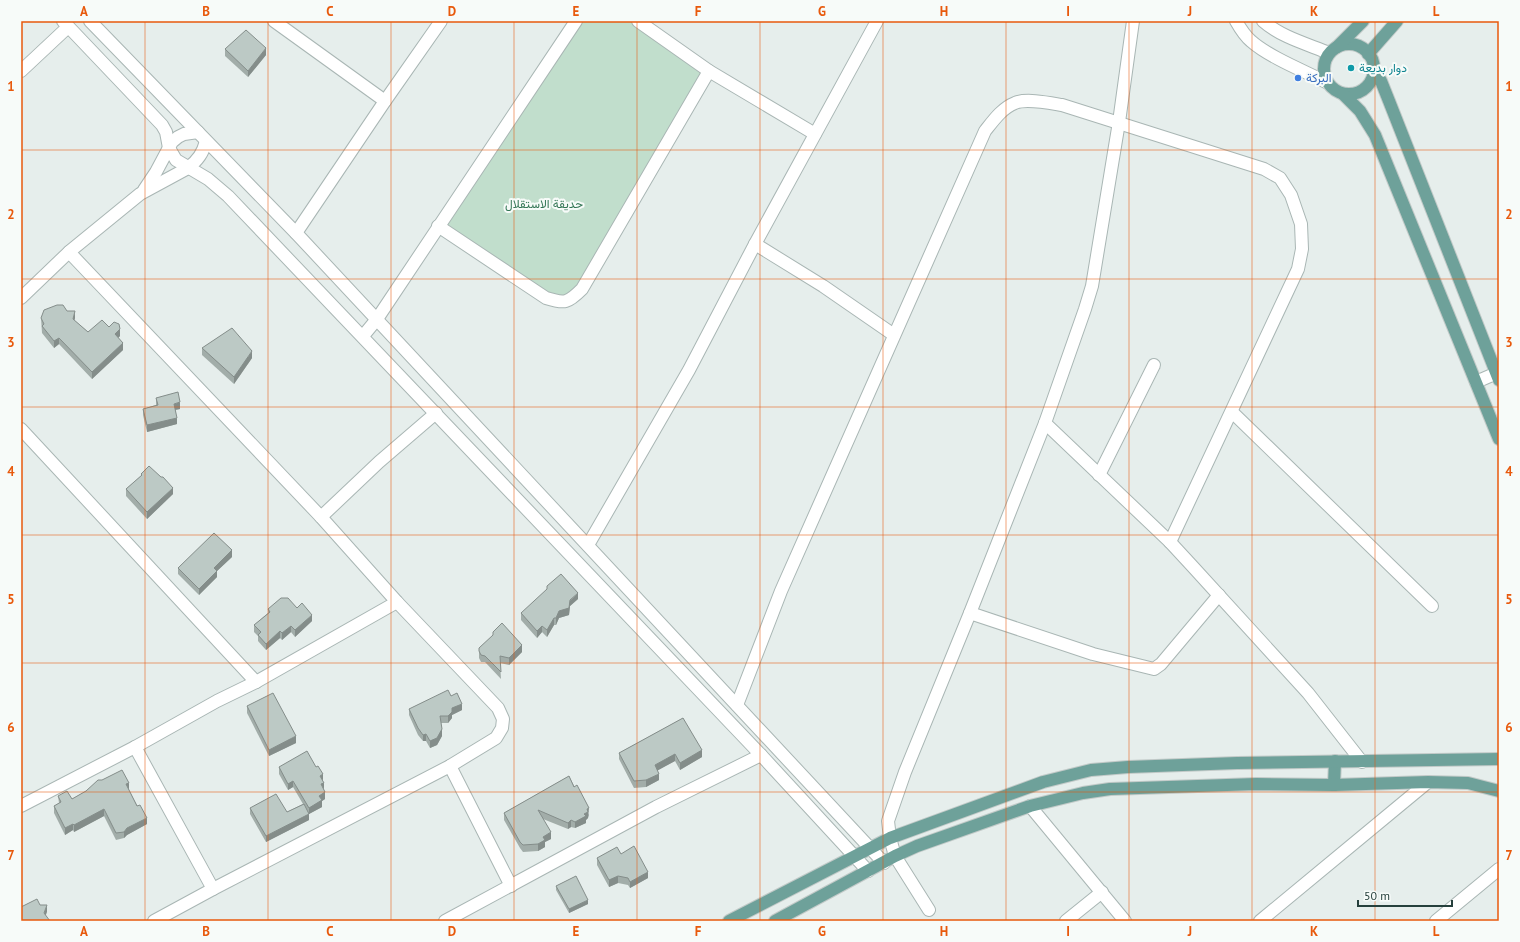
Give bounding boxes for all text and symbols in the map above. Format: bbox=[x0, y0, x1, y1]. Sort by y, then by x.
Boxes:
text: A bbox=[80, 3, 88, 20]
text: B bbox=[202, 3, 210, 20]
text: C bbox=[326, 3, 334, 20]
text: D bbox=[448, 3, 456, 20]
text: E bbox=[573, 3, 580, 20]
text: F bbox=[695, 3, 702, 20]
text: G bbox=[818, 3, 826, 20]
text: H bbox=[940, 3, 948, 20]
text: I bbox=[1066, 3, 1070, 20]
text: J bbox=[1187, 3, 1192, 20]
text: K bbox=[1310, 3, 1318, 20]
text: L bbox=[1433, 3, 1440, 20]
place label: دوار بديعة bbox=[1359, 60, 1407, 76]
marker: دوار بديعة bbox=[1346, 63, 1356, 73]
place label: البركة bbox=[1306, 70, 1331, 86]
marker: البركة bbox=[1293, 73, 1303, 83]
text: 1 bbox=[7, 78, 15, 95]
text: 1 bbox=[1505, 78, 1513, 95]
park label: حديقة الاستقلال bbox=[505, 196, 583, 212]
text: 2 bbox=[7, 206, 15, 223]
text: 2 bbox=[1505, 206, 1513, 223]
text: 3 bbox=[7, 334, 15, 351]
text: 3 bbox=[1505, 334, 1513, 351]
text: 4 bbox=[7, 463, 15, 480]
text: 4 bbox=[1505, 463, 1513, 480]
text: 5 bbox=[7, 591, 15, 608]
text: 5 bbox=[1505, 591, 1513, 608]
text: 6 bbox=[7, 719, 15, 736]
text: 6 bbox=[1505, 719, 1513, 736]
text: 7 bbox=[7, 847, 15, 864]
text: 7 bbox=[1505, 847, 1513, 864]
scale bar bbox=[1358, 882, 1452, 908]
text: 50 m bbox=[1364, 888, 1390, 903]
text: A bbox=[80, 923, 88, 940]
text: B bbox=[202, 923, 210, 940]
text: C bbox=[326, 923, 334, 940]
text: D bbox=[448, 923, 456, 940]
text: E bbox=[573, 923, 580, 940]
text: F bbox=[695, 923, 702, 940]
text: G bbox=[818, 923, 826, 940]
text: H bbox=[940, 923, 948, 940]
text: I bbox=[1066, 923, 1070, 940]
text: J bbox=[1187, 923, 1192, 940]
text: K bbox=[1310, 923, 1318, 940]
text: L bbox=[1433, 923, 1440, 940]

